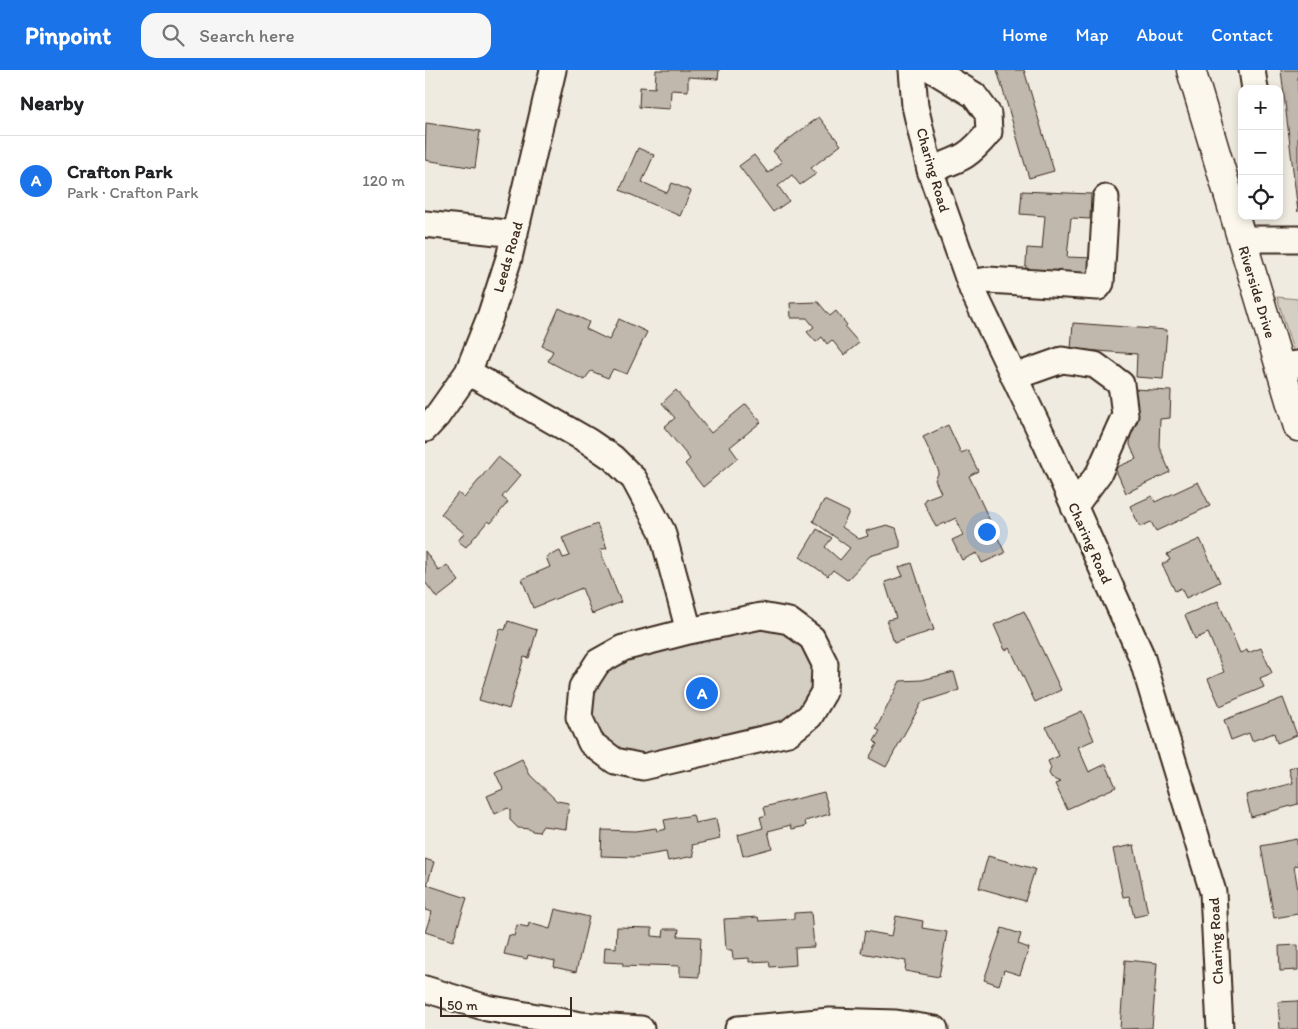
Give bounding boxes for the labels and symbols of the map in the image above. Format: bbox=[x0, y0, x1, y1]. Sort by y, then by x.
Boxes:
street label: Charing Road bbox=[912, 126, 954, 214]
street label: Leeds Road bbox=[489, 219, 527, 295]
street label: Riverside Drive bbox=[1234, 244, 1280, 340]
street label: Charing Road bbox=[1064, 500, 1116, 586]
your location bbox=[974, 519, 1000, 545]
pin: A bbox=[686, 674, 718, 712]
street label: Charing Road bbox=[1205, 897, 1227, 985]
scale bar bbox=[440, 994, 573, 1017]

